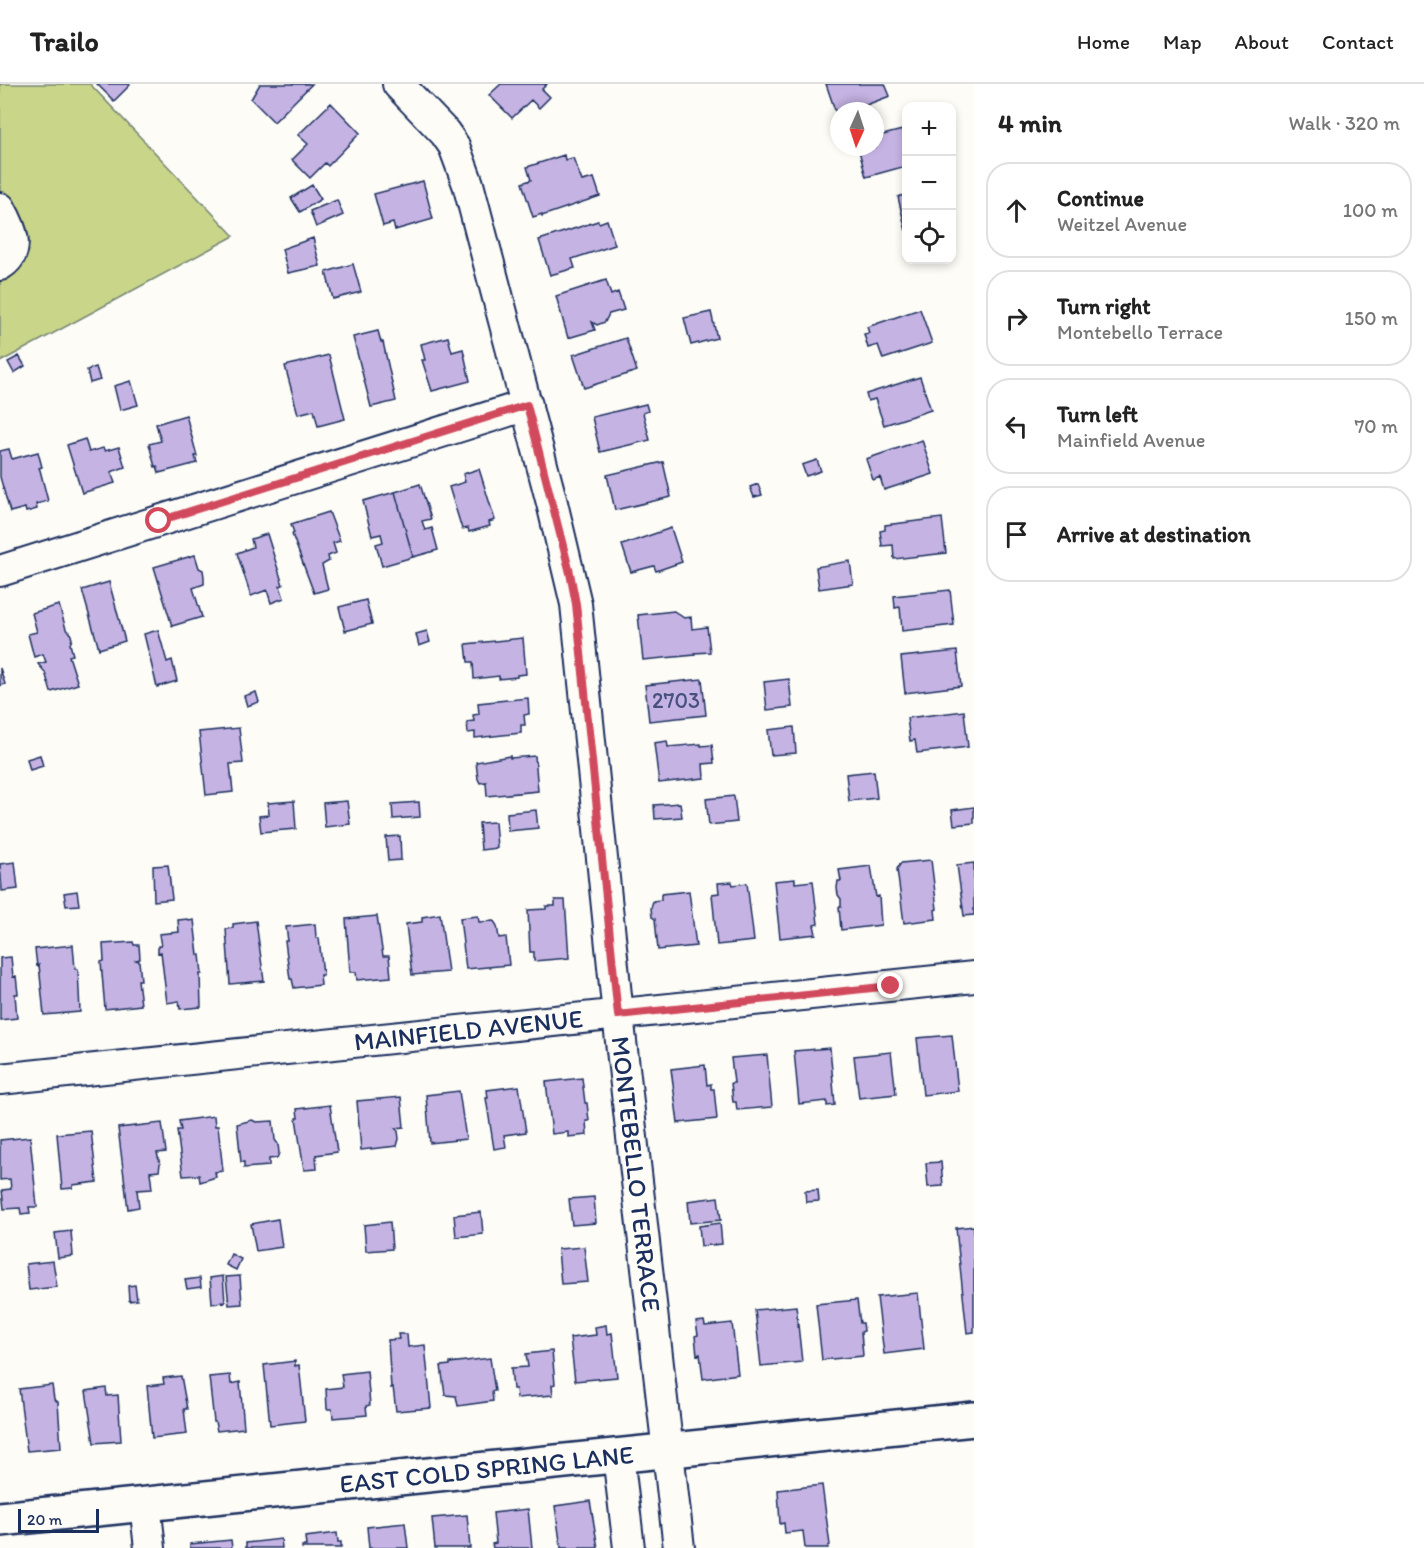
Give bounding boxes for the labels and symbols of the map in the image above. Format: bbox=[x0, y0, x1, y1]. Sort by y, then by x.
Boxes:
north arrow bbox=[830, 102, 884, 156]
route start bbox=[145, 507, 171, 533]
house number: 2703 bbox=[652, 687, 700, 714]
route end bbox=[877, 972, 903, 998]
street label: MAINFIELD AVENUE bbox=[352, 1002, 584, 1058]
street label: MONTEBELLO TERRACE bbox=[605, 1034, 668, 1313]
street label: EAST COLD SPRING LANE bbox=[338, 1438, 635, 1500]
scale bar bbox=[18, 1506, 99, 1534]

